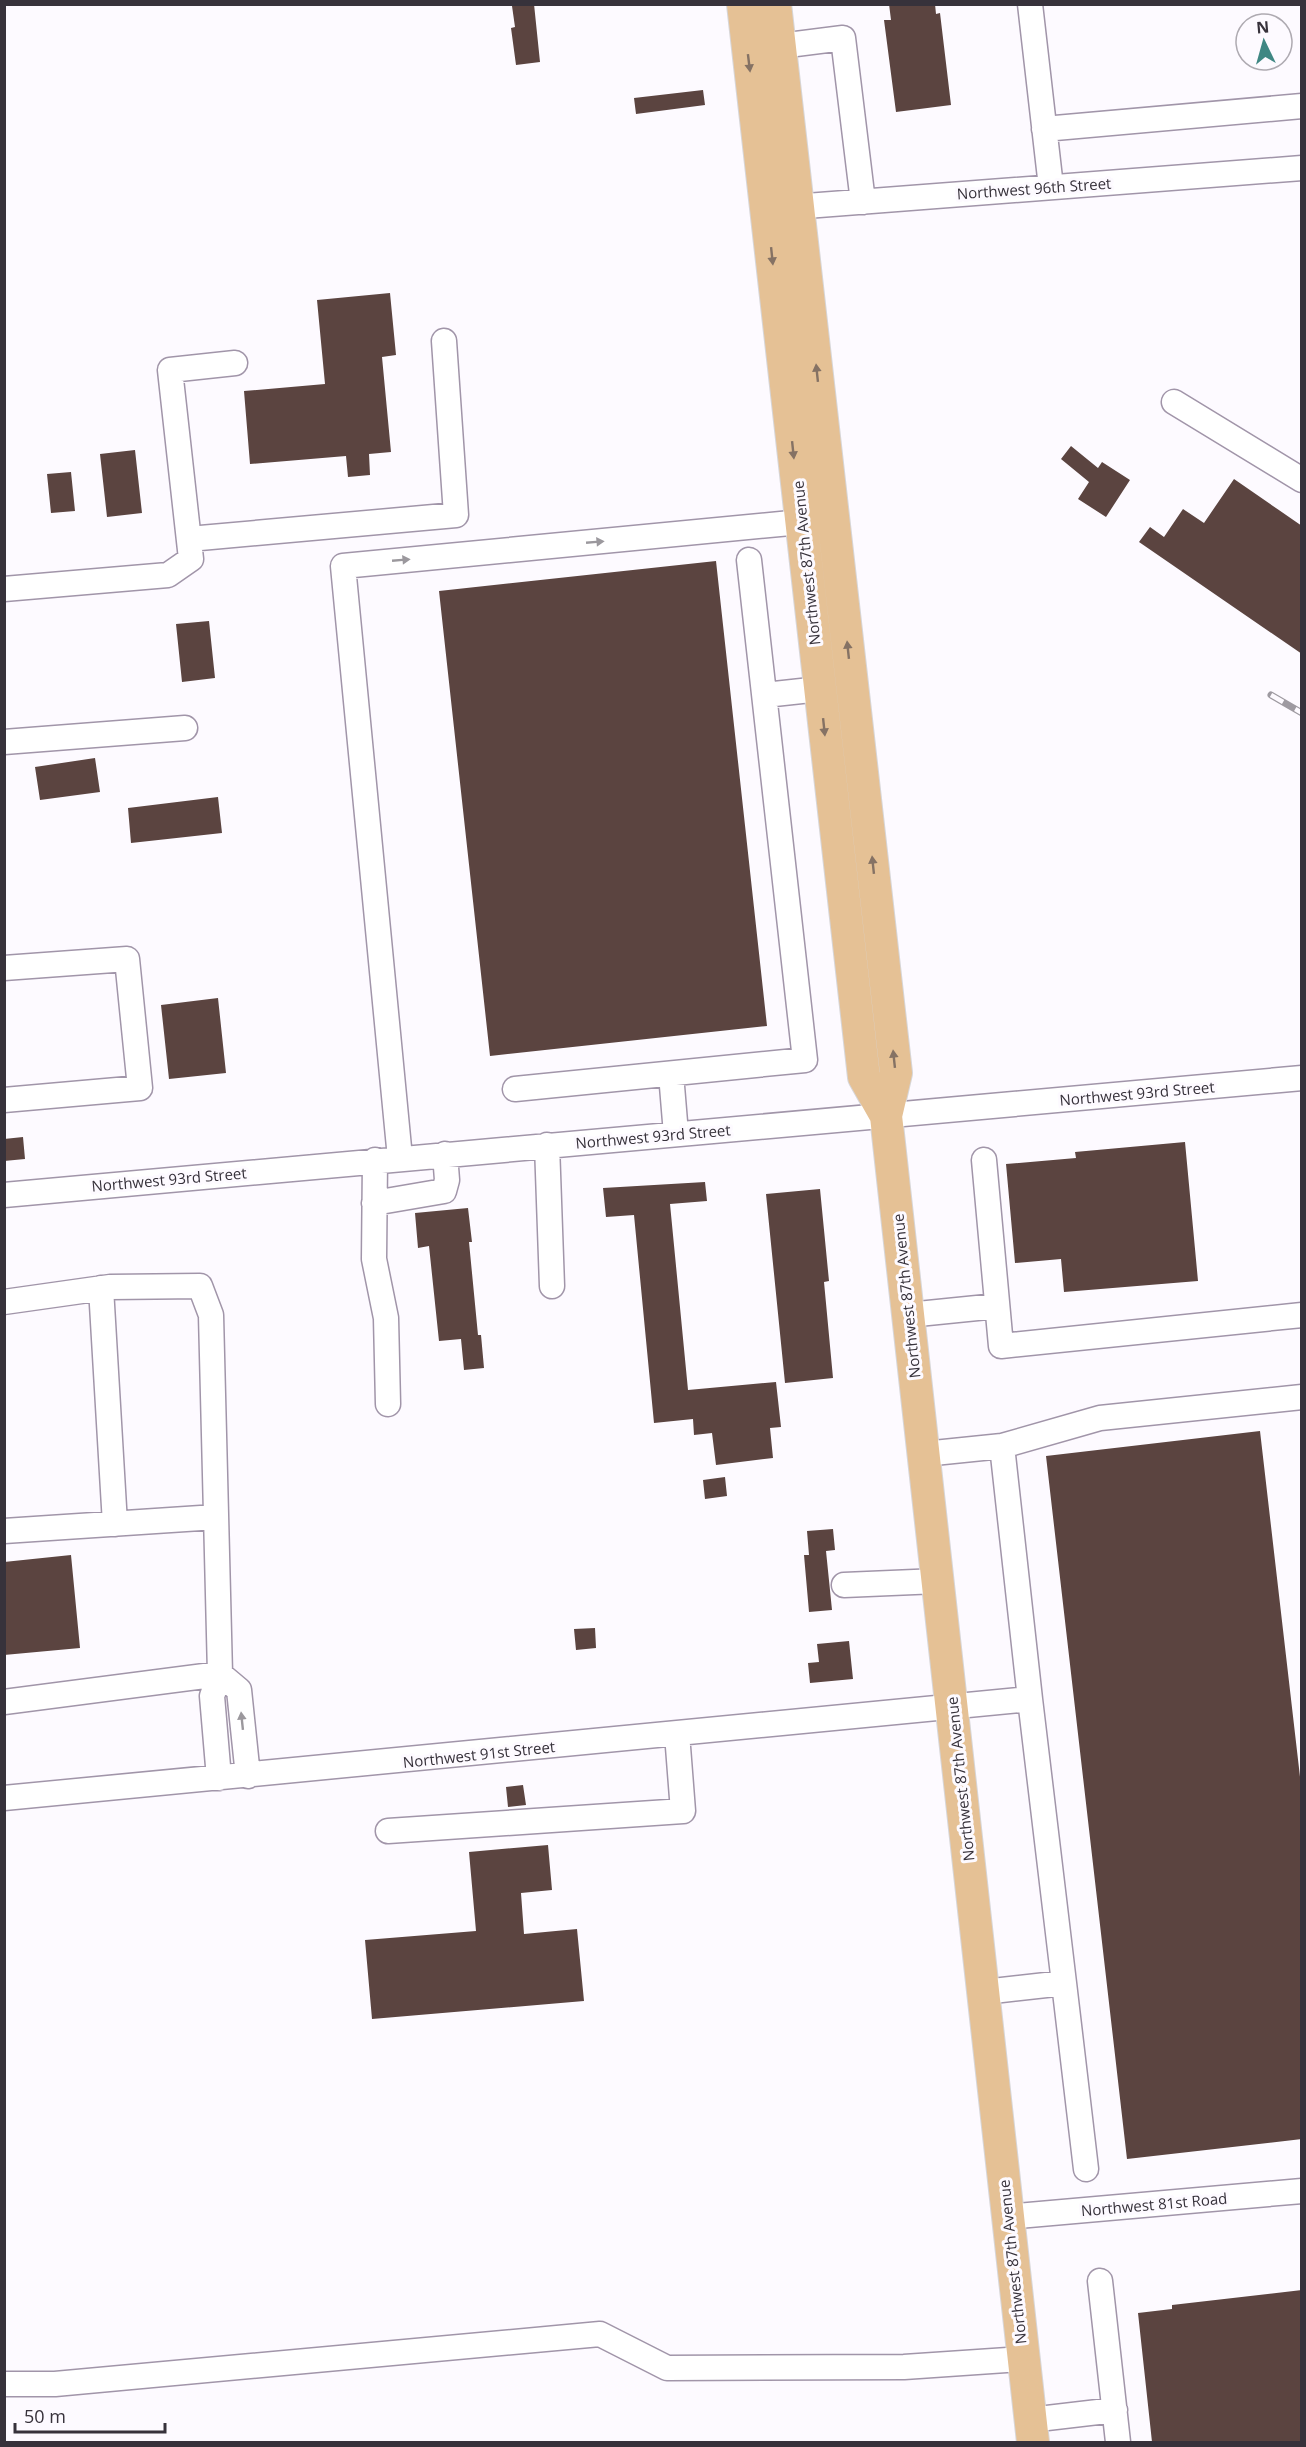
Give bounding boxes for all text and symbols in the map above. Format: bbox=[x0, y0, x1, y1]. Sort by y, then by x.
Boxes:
north arrow bbox=[1234, 12, 1294, 72]
text: N bbox=[1255, 16, 1270, 39]
one-way arrow bbox=[745, 53, 754, 72]
street label: Northwest 96th Street bbox=[956, 173, 1112, 203]
one-way arrow bbox=[767, 247, 776, 266]
one-way arrow bbox=[812, 363, 822, 382]
one-way arrow bbox=[788, 441, 798, 460]
street label: Northwest 87th Avenue bbox=[787, 480, 825, 646]
one-way arrow bbox=[586, 537, 605, 547]
one-way arrow bbox=[391, 555, 410, 565]
one-way arrow bbox=[843, 641, 853, 660]
one-way arrow bbox=[820, 718, 829, 737]
one-way arrow bbox=[868, 855, 877, 874]
one-way arrow bbox=[890, 1049, 899, 1068]
street label: Northwest 93rd Street bbox=[1059, 1076, 1215, 1110]
street label: Northwest 93rd Street bbox=[575, 1119, 731, 1153]
street label: Northwest 93rd Street bbox=[91, 1162, 247, 1196]
street label: Northwest 87th Avenue bbox=[887, 1213, 925, 1379]
street label: Northwest 87th Avenue bbox=[941, 1696, 979, 1862]
one-way arrow bbox=[237, 1711, 247, 1730]
street label: Northwest 91st Street bbox=[402, 1736, 556, 1772]
street label: Northwest 87th Avenue bbox=[993, 2179, 1031, 2345]
street label: Northwest 81st Road bbox=[1080, 2188, 1228, 2220]
scale bar bbox=[15, 2396, 165, 2434]
text: 50 m bbox=[24, 2404, 66, 2428]

